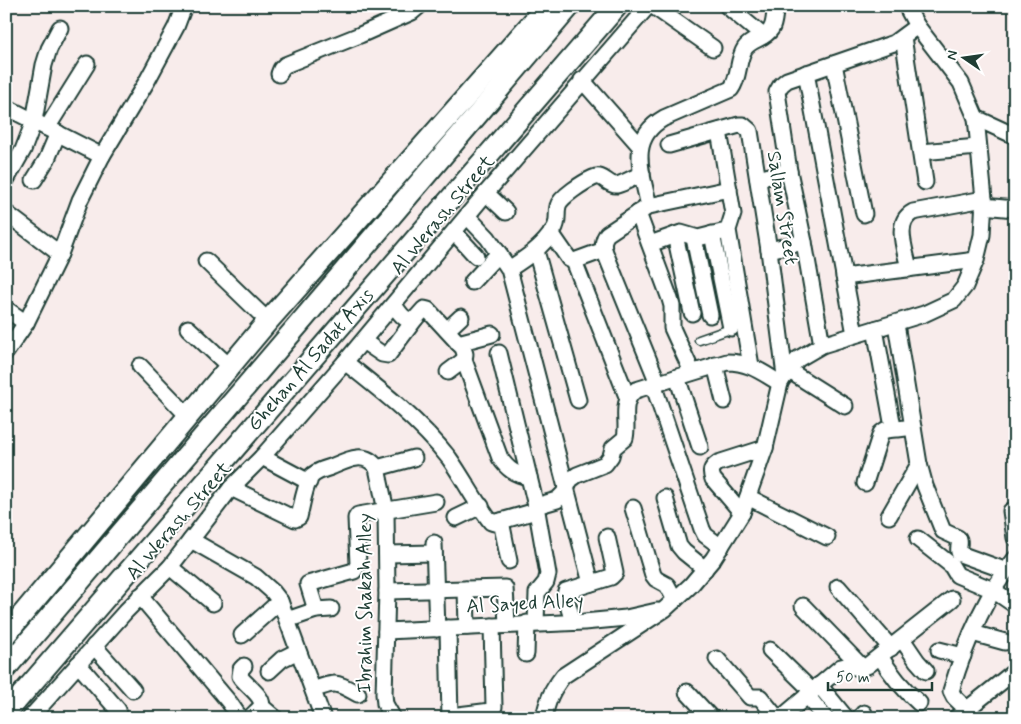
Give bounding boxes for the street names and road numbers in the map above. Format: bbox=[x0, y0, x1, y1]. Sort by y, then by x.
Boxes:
street label: Al Werash Street bbox=[385, 149, 501, 281]
street label: Sallam Street bbox=[760, 149, 804, 267]
street label: Ghehan Al Sadat Axis bbox=[241, 283, 381, 437]
street label: Al Werash Street bbox=[120, 456, 238, 586]
street label: Ibrahim Shakah Alley bbox=[352, 513, 379, 693]
street label: Al Sayed Alley bbox=[466, 587, 584, 621]

